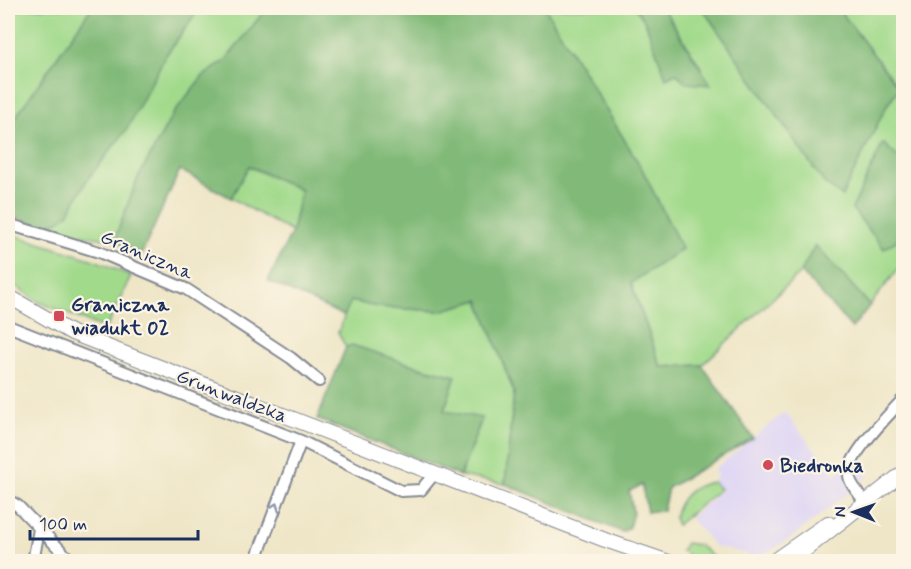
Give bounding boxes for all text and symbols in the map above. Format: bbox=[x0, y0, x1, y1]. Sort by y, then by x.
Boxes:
street label: Graniczna bbox=[96, 224, 198, 287]
place label: Graniczna wiadukt 02 bbox=[71, 292, 170, 342]
marker: Graniczna wiadukt 02 bbox=[52, 309, 66, 323]
street label: Grunwaldzka bbox=[172, 363, 291, 430]
place label: Biedronka bbox=[780, 453, 864, 480]
marker: Biedronka bbox=[761, 458, 775, 472]
north arrow bbox=[824, 482, 884, 542]
one-way arrow bbox=[267, 502, 280, 512]
scale bar bbox=[30, 503, 198, 541]
text: N bbox=[830, 506, 851, 517]
text: 100 m bbox=[39, 513, 87, 537]

